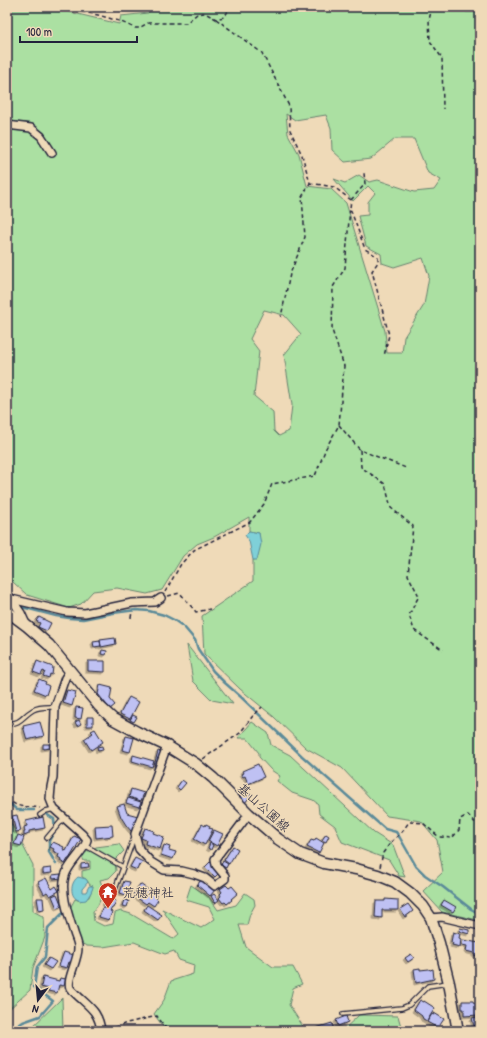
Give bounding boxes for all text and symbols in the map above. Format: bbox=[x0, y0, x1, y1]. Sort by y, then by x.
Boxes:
scale bar bbox=[20, 18, 137, 44]
text: 100 m bbox=[26, 23, 52, 40]
street label: 基山公園線 bbox=[234, 779, 295, 836]
temple icon: 荒穂神社 bbox=[97, 881, 119, 909]
place label: 荒穂神社 bbox=[122, 883, 174, 901]
north arrow bbox=[18, 980, 58, 1020]
text: N bbox=[30, 1002, 40, 1017]

